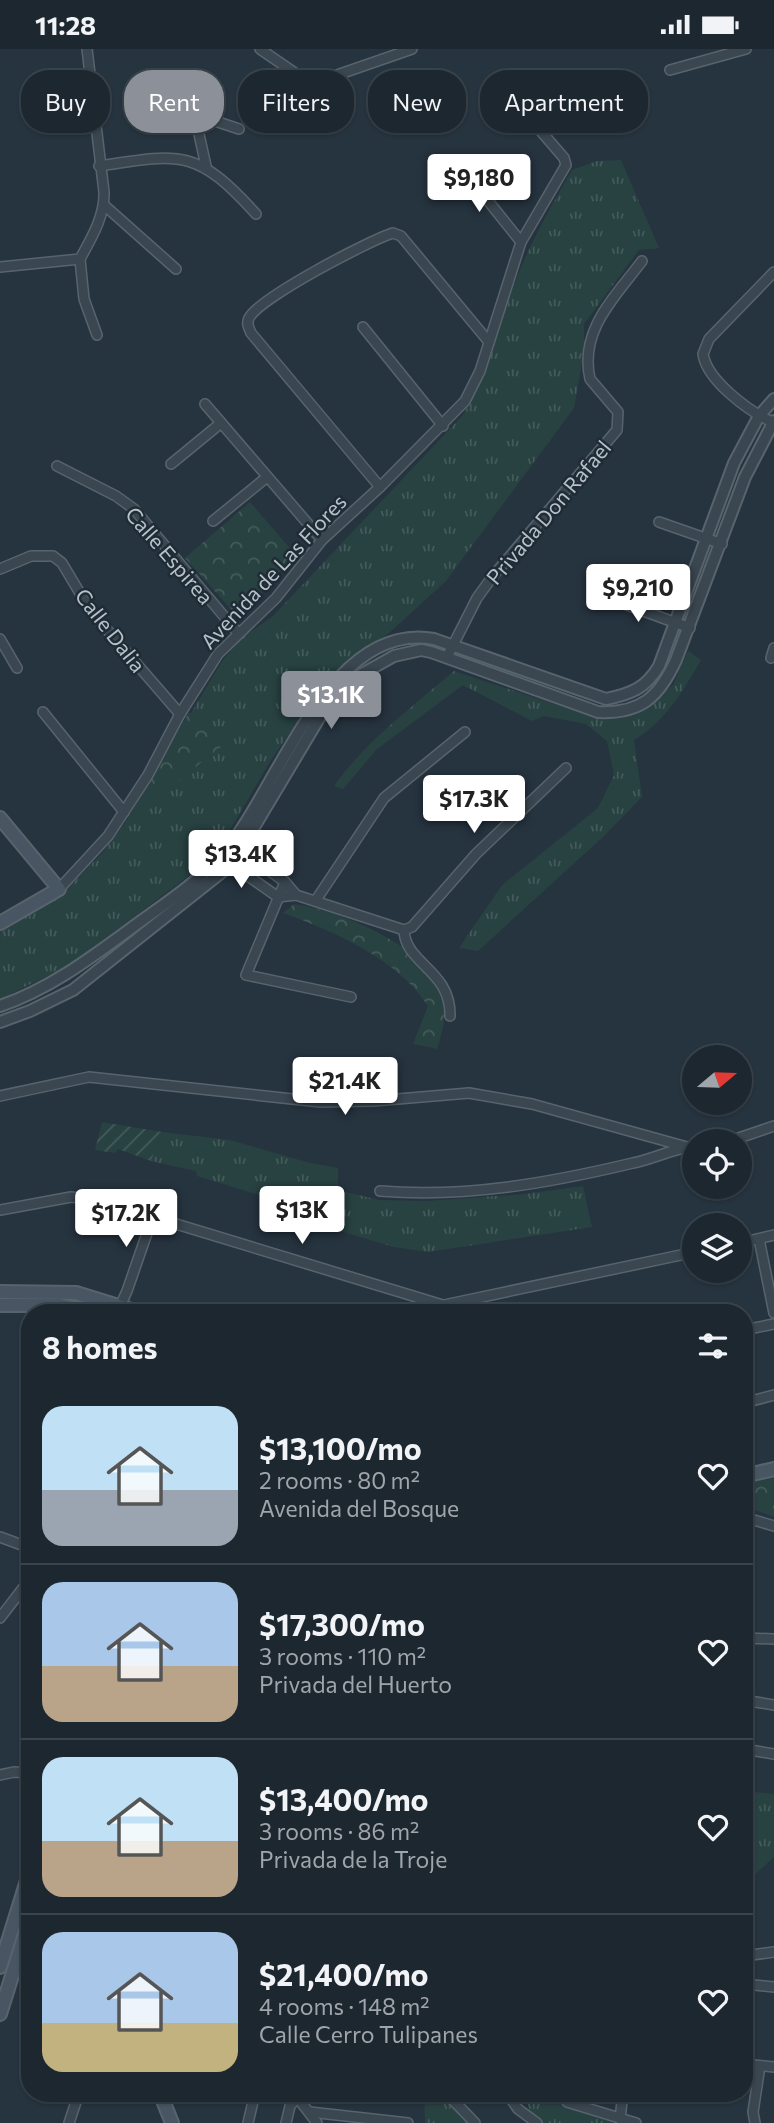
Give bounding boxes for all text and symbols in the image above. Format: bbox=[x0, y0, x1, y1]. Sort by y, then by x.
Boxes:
text: 11:28 bbox=[35, 9, 96, 40]
chip: Buy bbox=[21, 70, 110, 133]
chip: Rent bbox=[124, 70, 224, 133]
chip: Filters bbox=[238, 70, 354, 133]
chip: New bbox=[368, 70, 466, 133]
chip: Apartment bbox=[480, 70, 648, 133]
pin: $9,180 bbox=[422, 155, 536, 214]
text: $9,180 bbox=[443, 163, 515, 191]
street label: Privada Don Rafael bbox=[481, 435, 615, 589]
street label: Avenida de Las Flores bbox=[195, 489, 351, 653]
street label: Calle Espirea bbox=[121, 501, 219, 609]
pin: $9,210 bbox=[581, 565, 695, 624]
text: $9,210 bbox=[602, 573, 674, 601]
street label: Calle Dalia bbox=[71, 583, 151, 677]
pin: $13.1K bbox=[274, 671, 388, 731]
text: $13.1K bbox=[297, 680, 365, 708]
pin: $17.3K bbox=[417, 775, 531, 835]
text: $17.3K bbox=[439, 784, 509, 812]
pin: $13.4K bbox=[184, 831, 298, 890]
text: $13.4K bbox=[205, 839, 277, 867]
north arrow bbox=[682, 1045, 752, 1115]
map controls bbox=[682, 1045, 752, 1283]
pin: $21.4K bbox=[288, 1058, 402, 1117]
text: $21.4K bbox=[309, 1066, 381, 1094]
button: locate bbox=[682, 1129, 752, 1199]
pin: $13K bbox=[261, 1187, 343, 1246]
pin: $17.2K bbox=[69, 1189, 183, 1249]
text: $13K bbox=[275, 1195, 329, 1223]
text: $17.2K bbox=[91, 1198, 161, 1226]
button: layers bbox=[682, 1213, 752, 1283]
icon: filters bbox=[694, 1327, 732, 1365]
text: 8 homes bbox=[42, 1328, 158, 1365]
text: $13,100/mo bbox=[259, 1429, 422, 1466]
icon: home bbox=[98, 1434, 182, 1518]
icon: heart bbox=[694, 1457, 732, 1495]
text: 2 rooms · 80 m² bbox=[259, 1466, 420, 1494]
text: Avenida del Bosque bbox=[259, 1494, 459, 1522]
text: $17,300/mo bbox=[259, 1605, 425, 1642]
icon: home bbox=[98, 1610, 182, 1694]
icon: heart bbox=[694, 1633, 732, 1671]
text: 3 rooms · 110 m² bbox=[259, 1642, 426, 1670]
text: Privada del Huerto bbox=[259, 1670, 452, 1698]
text: $13,400/mo bbox=[259, 1780, 429, 1817]
icon: home bbox=[98, 1785, 182, 1869]
icon: heart bbox=[694, 1808, 732, 1846]
text: 3 rooms · 86 m² bbox=[259, 1817, 419, 1845]
text: Privada de la Troje bbox=[259, 1845, 447, 1873]
text: $21,400/mo bbox=[259, 1955, 429, 1992]
icon: home bbox=[98, 1960, 182, 2044]
icon: heart bbox=[694, 1983, 732, 2021]
text: 4 rooms · 148 m² bbox=[259, 1992, 430, 2020]
text: Calle Cerro Tulipanes bbox=[259, 2020, 478, 2048]

